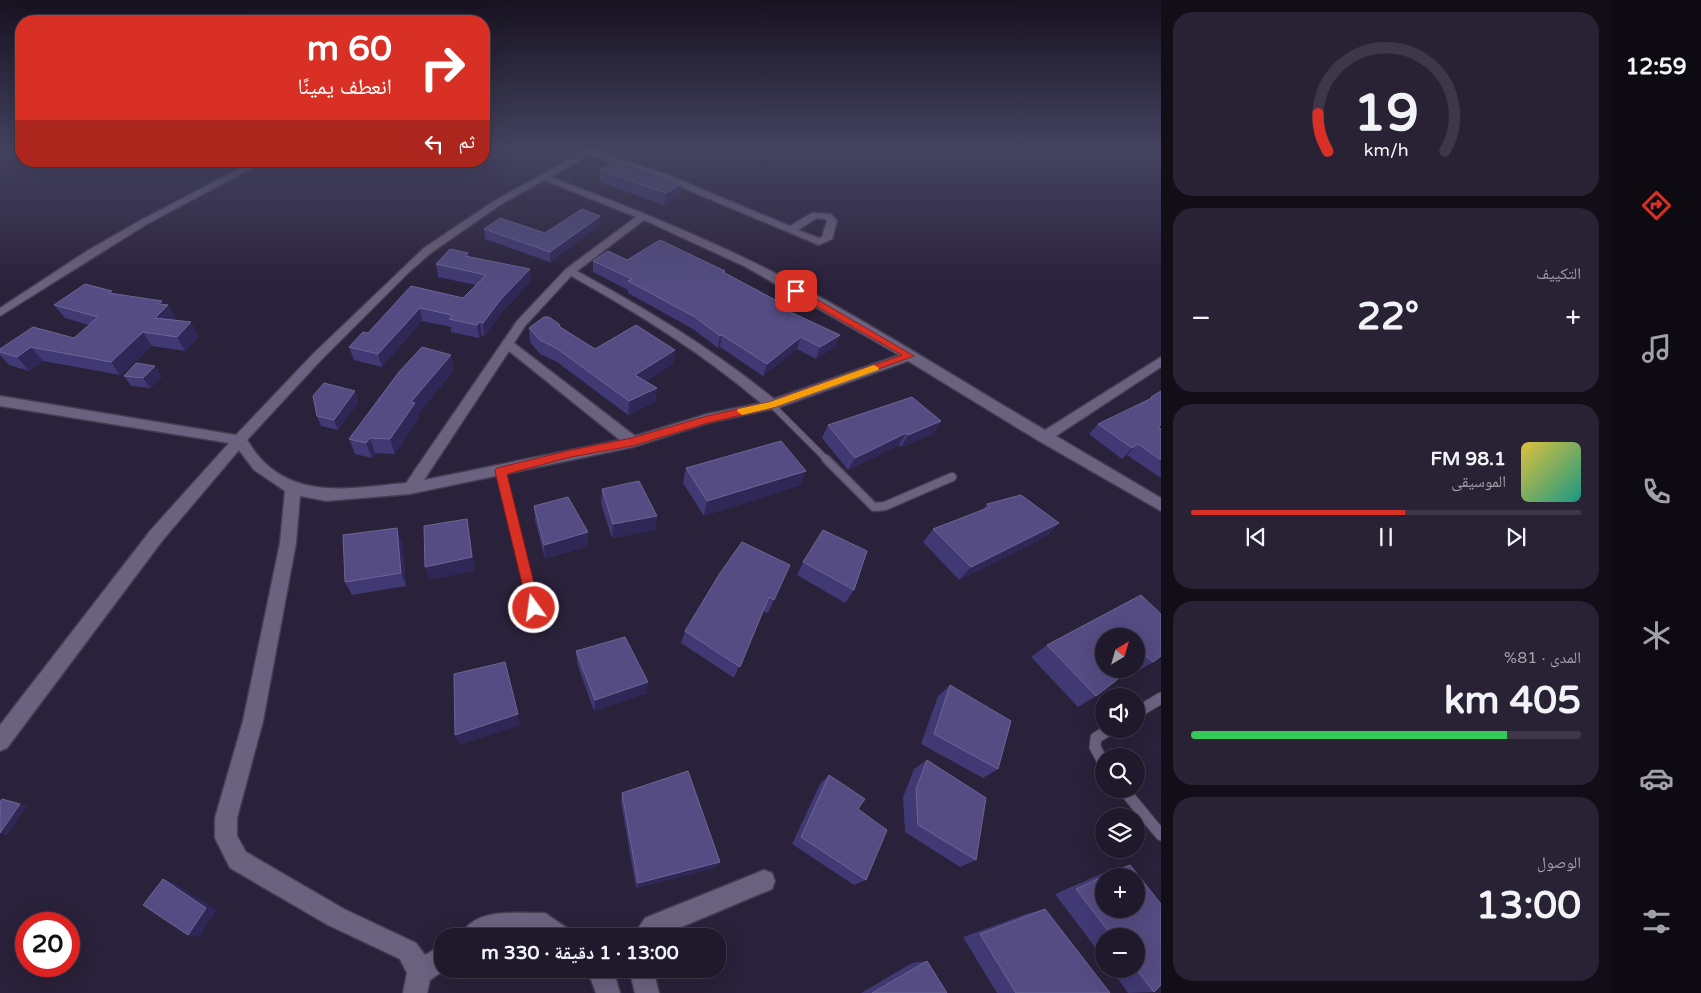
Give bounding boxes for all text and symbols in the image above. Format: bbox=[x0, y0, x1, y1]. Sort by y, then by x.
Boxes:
text: 60 m bbox=[307, 28, 392, 70]
icon: right bbox=[410, 35, 475, 100]
text: 12:59 bbox=[1626, 54, 1687, 80]
text: انعطف يمينًا bbox=[298, 74, 392, 100]
text: 19 bbox=[1353, 82, 1419, 145]
icon: left bbox=[420, 130, 448, 158]
text: ثم bbox=[458, 131, 475, 153]
text: km/h bbox=[1364, 140, 1408, 161]
icon: directions bbox=[1639, 188, 1674, 223]
text: التكييف bbox=[1536, 264, 1581, 284]
pin bbox=[775, 270, 817, 312]
icon: arrive bbox=[782, 277, 810, 305]
text: 22° bbox=[1357, 294, 1419, 340]
text: − bbox=[1191, 301, 1211, 335]
text: + bbox=[1565, 301, 1581, 335]
icon: music bbox=[1639, 331, 1674, 366]
text: 98.1 FM bbox=[1430, 448, 1506, 470]
text: الموسيقى bbox=[1451, 472, 1506, 492]
icon: phone bbox=[1639, 474, 1674, 509]
icon: previous bbox=[1242, 523, 1270, 551]
icon: pause bbox=[1372, 523, 1400, 551]
icon: next bbox=[1502, 523, 1530, 551]
position arrow bbox=[507, 581, 559, 633]
icon: climate bbox=[1639, 618, 1674, 653]
north arrow bbox=[1095, 628, 1145, 678]
map controls bbox=[1095, 628, 1145, 978]
text: المدى · 81% bbox=[1504, 648, 1581, 668]
text: 405 km bbox=[1444, 678, 1581, 724]
button: sound bbox=[1095, 688, 1145, 738]
button: search bbox=[1095, 748, 1145, 798]
icon: car bbox=[1639, 761, 1674, 796]
button: layers bbox=[1095, 808, 1145, 858]
text: الوصول bbox=[1537, 853, 1581, 873]
button: + bbox=[1095, 868, 1145, 918]
text: 13:00 bbox=[1476, 883, 1581, 929]
icon: filters bbox=[1639, 904, 1674, 939]
speed limit sign: 20 bbox=[15, 912, 80, 977]
button: − bbox=[1095, 928, 1145, 978]
text: 13:00 · 1 دقيقة · 330 m bbox=[481, 942, 679, 964]

